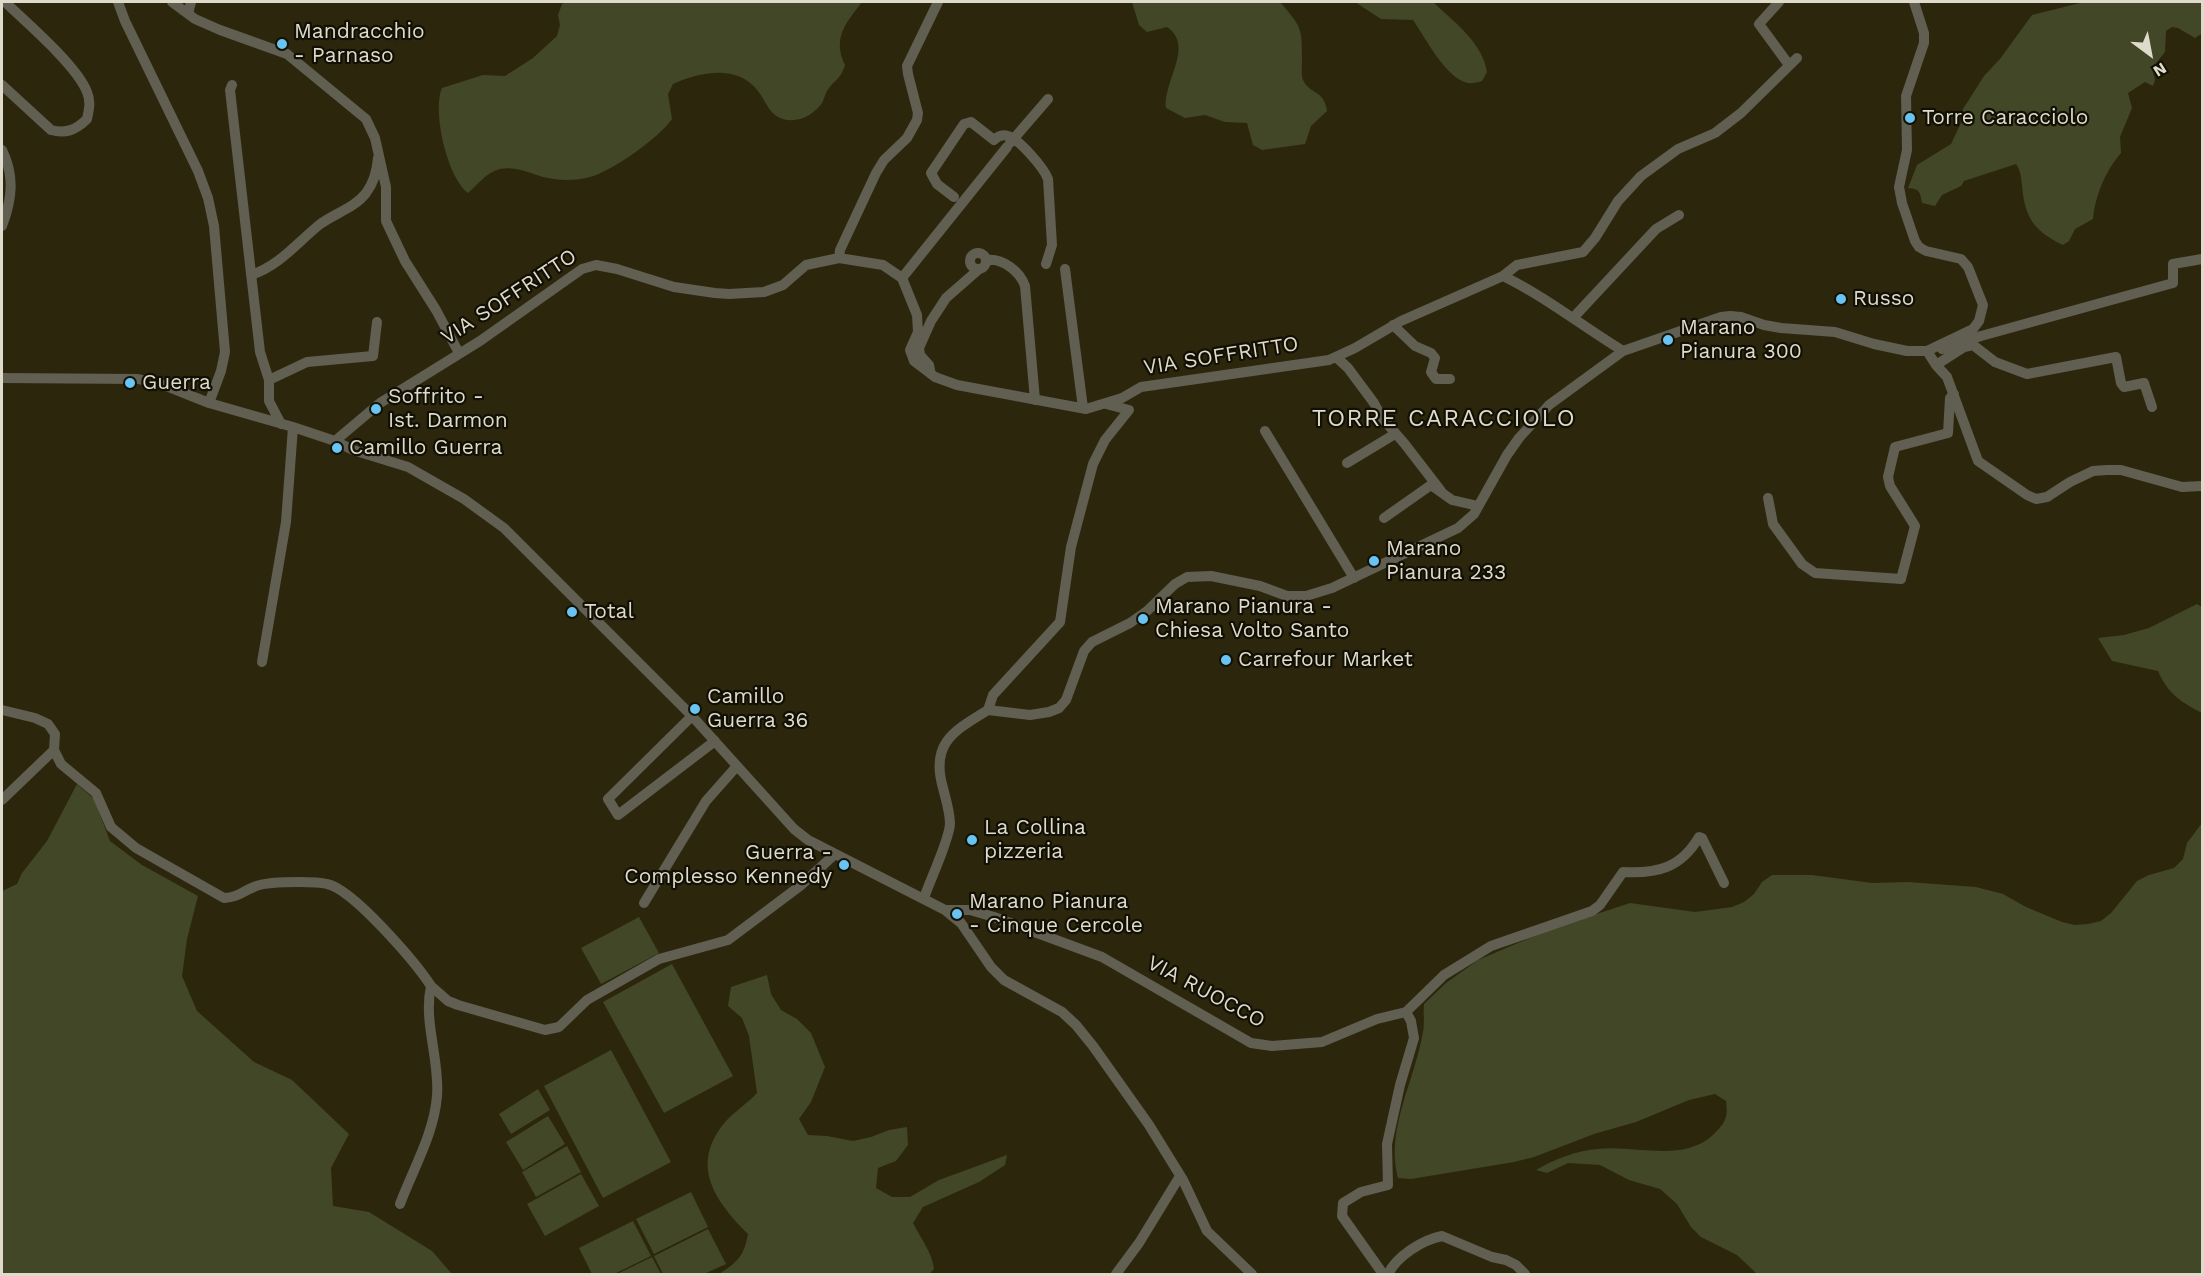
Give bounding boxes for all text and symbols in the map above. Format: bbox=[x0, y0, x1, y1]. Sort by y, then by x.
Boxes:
place label: Mandracchio - Parnaso bbox=[294, 19, 425, 69]
north arrow bbox=[2120, 24, 2180, 84]
marker: Mandracchio - Parnaso bbox=[275, 37, 289, 51]
text: N bbox=[2150, 58, 2170, 81]
place label: Torre Caracciolo bbox=[1922, 105, 2088, 131]
marker: Torre Caracciolo bbox=[1903, 111, 1917, 125]
street label: VIA SOFFRITTO bbox=[437, 244, 581, 350]
place label: Russo bbox=[1853, 286, 1914, 312]
marker: Russo bbox=[1834, 292, 1848, 306]
place label: Marano Pianura 300 bbox=[1680, 315, 1802, 365]
street label: VIA SOFFRITTO bbox=[1142, 331, 1300, 381]
marker: Marano Pianura 300 bbox=[1661, 333, 1675, 347]
place label: Guerra bbox=[142, 370, 211, 396]
marker: Guerra bbox=[123, 376, 137, 390]
place label: Soffrito - Ist. Darmon bbox=[388, 384, 508, 434]
marker: Soffrito - Ist. Darmon bbox=[369, 402, 383, 416]
district label: TORRE CARACCIOLO bbox=[1312, 405, 1576, 433]
place label: Camillo Guerra bbox=[349, 435, 503, 461]
marker: Camillo Guerra bbox=[330, 441, 344, 455]
place label: Marano Pianura 233 bbox=[1386, 536, 1506, 586]
marker: Marano Pianura 233 bbox=[1367, 554, 1381, 568]
place label: Marano Pianura - Chiesa Volto Santo bbox=[1155, 594, 1349, 644]
place label: Total bbox=[584, 599, 634, 625]
marker: Total bbox=[565, 605, 579, 619]
marker: Marano Pianura - Chiesa Volto Santo bbox=[1136, 612, 1150, 626]
place label: Carrefour Market bbox=[1238, 647, 1413, 673]
marker: Carrefour Market bbox=[1219, 653, 1233, 667]
place label: Camillo Guerra 36 bbox=[707, 684, 808, 734]
marker: Camillo Guerra 36 bbox=[688, 702, 702, 716]
place label: La Collina pizzeria bbox=[984, 815, 1086, 865]
marker: La Collina pizzeria bbox=[965, 833, 979, 847]
place label: Guerra - Complesso Kennedy bbox=[624, 840, 832, 890]
marker: Guerra - Complesso Kennedy bbox=[837, 858, 851, 872]
place label: Marano Pianura - Cinque Cercole bbox=[969, 889, 1143, 939]
marker: Marano Pianura - Cinque Cercole bbox=[950, 907, 964, 921]
street label: VIA RUOCCO bbox=[1143, 950, 1269, 1034]

